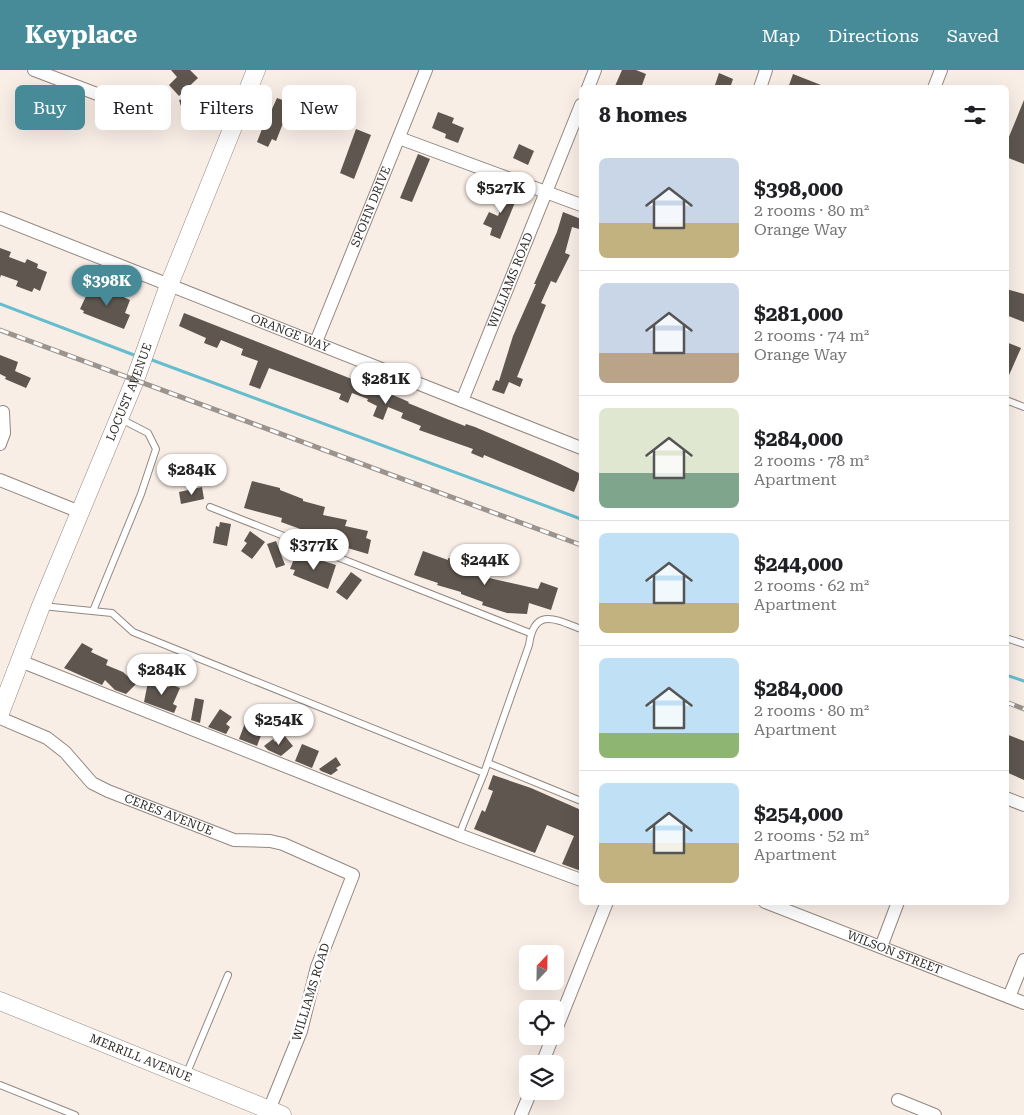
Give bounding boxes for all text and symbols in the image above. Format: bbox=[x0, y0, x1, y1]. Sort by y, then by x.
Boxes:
text: Keyplace bbox=[25, 21, 137, 49]
text: Map bbox=[762, 25, 800, 46]
text: Directions bbox=[828, 25, 919, 46]
text: Saved bbox=[947, 25, 999, 46]
chip: Buy bbox=[15, 85, 85, 130]
chip: Rent bbox=[95, 85, 171, 130]
chip: Filters bbox=[181, 85, 272, 130]
chip: New bbox=[282, 85, 356, 130]
icon: filters bbox=[961, 101, 989, 129]
text: 8 homes bbox=[599, 103, 687, 127]
street label: SPOHN DRIVE bbox=[348, 164, 393, 249]
pin: $527K bbox=[466, 172, 536, 214]
text: $398,000 bbox=[754, 177, 843, 201]
text: $527K bbox=[477, 178, 525, 197]
icon: home bbox=[639, 178, 699, 238]
text: 2 rooms · 80 m² bbox=[754, 201, 869, 220]
text: Orange Way bbox=[754, 220, 847, 239]
street label: WILLIAMS ROAD bbox=[485, 231, 536, 330]
pin: $398K bbox=[72, 264, 142, 307]
text: $398K bbox=[83, 271, 131, 290]
text: $281,000 bbox=[754, 302, 843, 326]
icon: home bbox=[639, 303, 699, 363]
street label: ORANGE WAY bbox=[249, 311, 332, 355]
text: 2 rooms · 74 m² bbox=[754, 326, 869, 345]
street label: LOCUST AVENUE bbox=[103, 341, 155, 443]
text: Orange Way bbox=[754, 345, 847, 364]
pin: $281K bbox=[351, 362, 421, 405]
text: $281K bbox=[362, 369, 410, 388]
text: $284,000 bbox=[754, 427, 843, 451]
icon: home bbox=[639, 428, 699, 488]
text: 2 rooms · 78 m² bbox=[754, 451, 869, 470]
pin: $284K bbox=[157, 454, 227, 496]
text: $284K bbox=[168, 460, 216, 479]
text: Apartment bbox=[754, 470, 837, 489]
pin: $377K bbox=[279, 528, 349, 571]
text: $377K bbox=[290, 535, 338, 554]
pin: $244K bbox=[450, 544, 520, 586]
text: $244K bbox=[461, 550, 509, 569]
text: $244,000 bbox=[754, 552, 843, 576]
icon: home bbox=[639, 553, 699, 613]
text: 2 rooms · 62 m² bbox=[754, 576, 869, 595]
text: Apartment bbox=[754, 595, 837, 614]
pin: $284K bbox=[127, 654, 197, 696]
text: $284K bbox=[138, 660, 186, 679]
text: $284,000 bbox=[754, 677, 843, 701]
icon: home bbox=[639, 678, 699, 738]
text: 2 rooms · 80 m² bbox=[754, 701, 869, 720]
pin: $254K bbox=[244, 704, 314, 746]
text: $254K bbox=[255, 710, 303, 729]
text: Apartment bbox=[754, 720, 837, 739]
street label: CERES AVENUE bbox=[122, 791, 215, 838]
text: $254,000 bbox=[754, 802, 843, 826]
icon: home bbox=[639, 803, 699, 863]
text: 2 rooms · 52 m² bbox=[754, 826, 869, 845]
text: Apartment bbox=[754, 845, 837, 864]
street label: WILSON STREET bbox=[845, 928, 944, 977]
street label: WILLIAMS ROAD bbox=[289, 941, 333, 1043]
north arrow bbox=[519, 945, 564, 990]
map controls bbox=[519, 945, 564, 1100]
button: locate bbox=[519, 1000, 564, 1045]
street label: MERRILL AVENUE bbox=[88, 1031, 194, 1085]
button: layers bbox=[519, 1055, 564, 1100]

